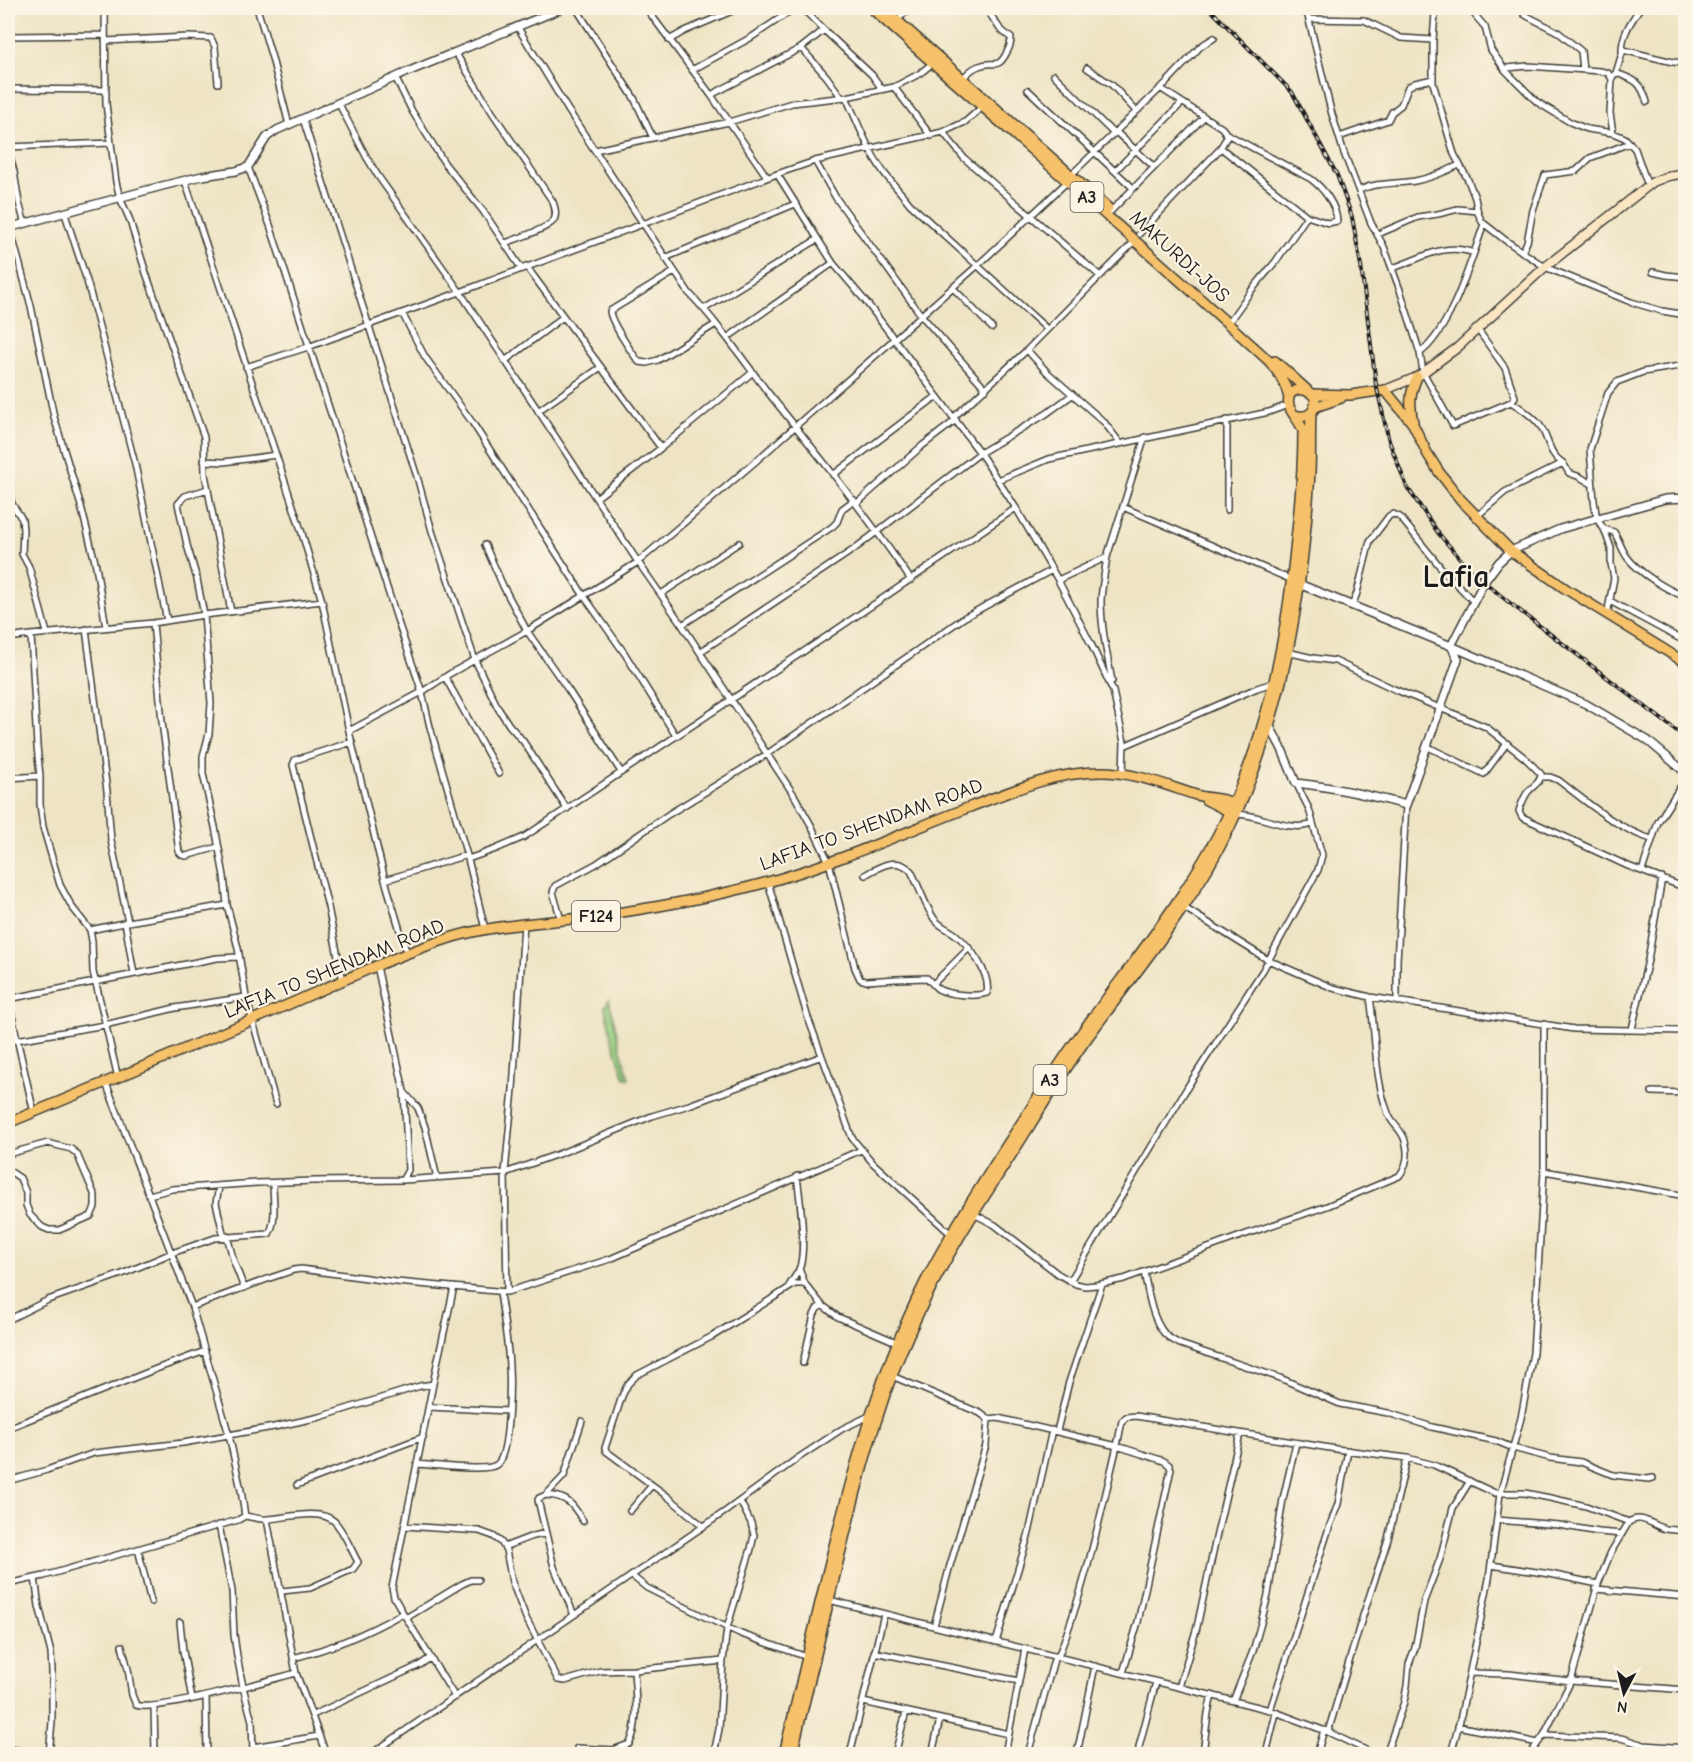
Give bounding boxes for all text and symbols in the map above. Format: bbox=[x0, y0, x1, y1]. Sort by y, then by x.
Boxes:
road number: A3 bbox=[1070, 182, 1104, 212]
street label: MAKURDI-JOS bbox=[1125, 206, 1234, 307]
district label: Lafia bbox=[1423, 558, 1489, 595]
street label: LAFIA TO SHENDAM ROAD bbox=[757, 773, 986, 876]
road number: F124 bbox=[572, 901, 620, 931]
street label: LAFIA TO SHENDAM ROAD bbox=[221, 914, 448, 1023]
road number: A3 bbox=[1034, 1065, 1066, 1095]
north arrow bbox=[1594, 1663, 1654, 1723]
text: N bbox=[1616, 1697, 1629, 1716]

